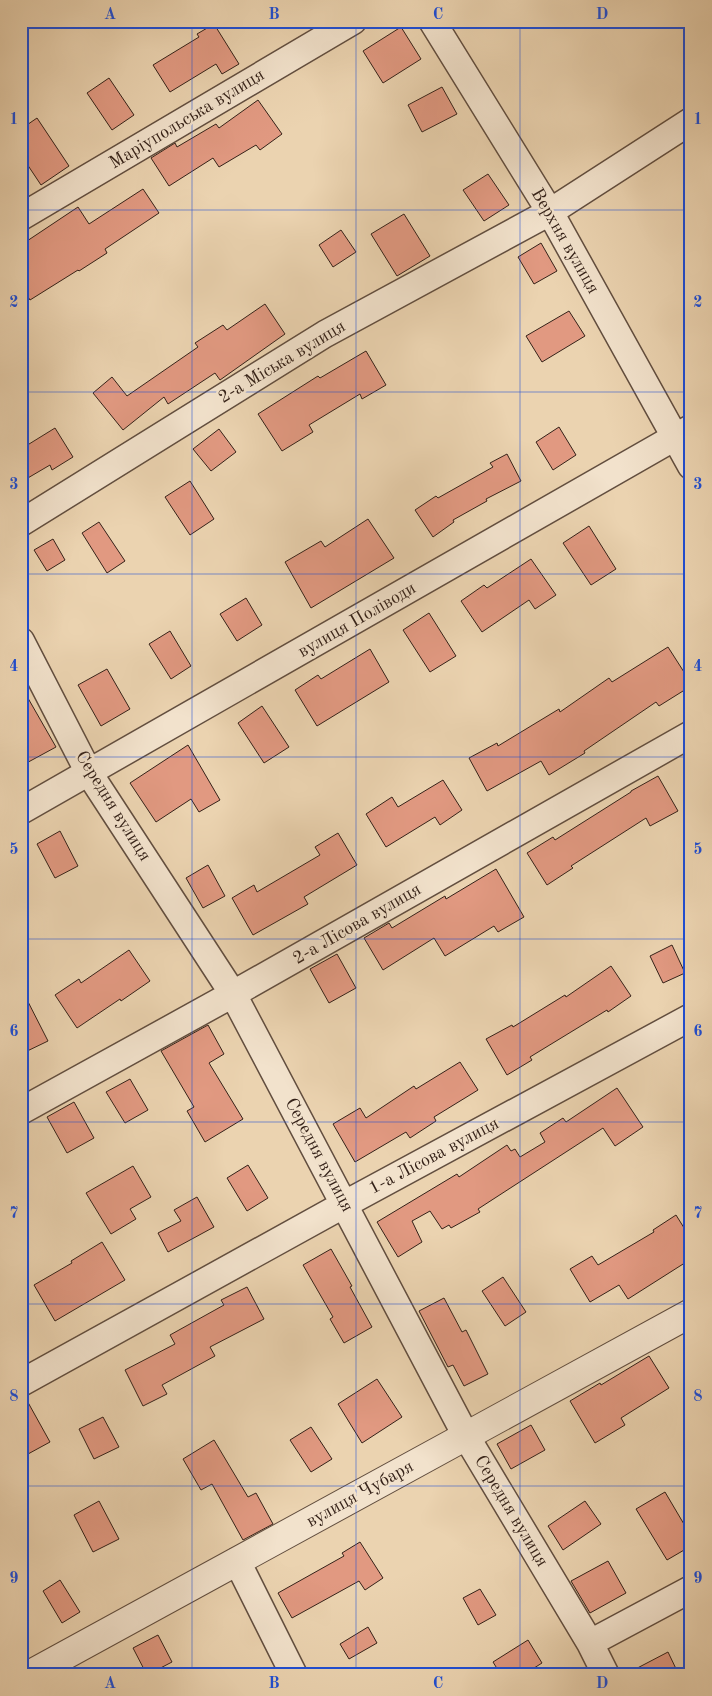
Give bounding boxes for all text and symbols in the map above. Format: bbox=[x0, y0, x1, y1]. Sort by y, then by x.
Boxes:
text: A bbox=[104, 7, 116, 23]
text: B bbox=[268, 7, 280, 23]
text: C bbox=[433, 7, 443, 23]
text: D bbox=[596, 7, 608, 23]
street label: Маріупольська вулиця bbox=[106, 66, 268, 172]
text: 1 bbox=[9, 112, 19, 128]
text: 1 bbox=[693, 112, 703, 128]
street label: Верхня вулиця bbox=[528, 185, 602, 297]
text: 2 bbox=[9, 295, 19, 311]
text: 2 bbox=[693, 295, 703, 311]
street label: 2-а Міська вулиця bbox=[215, 317, 349, 407]
text: 3 bbox=[9, 477, 19, 493]
text: 3 bbox=[693, 477, 703, 493]
street label: вулиця Поліводи bbox=[295, 579, 419, 661]
text: 4 bbox=[9, 659, 19, 675]
text: 4 bbox=[693, 659, 703, 675]
street label: Середня вулиця bbox=[72, 748, 154, 864]
text: 5 bbox=[9, 842, 19, 858]
text: 5 bbox=[693, 842, 703, 858]
street label: 2-а Лісова вулиця bbox=[290, 880, 424, 968]
text: 6 bbox=[9, 1024, 19, 1040]
text: 6 bbox=[693, 1024, 703, 1040]
street label: Середня вулиця bbox=[281, 1095, 357, 1215]
street label: 1-а Лісова вулиця bbox=[366, 1114, 502, 1198]
text: 7 bbox=[9, 1206, 19, 1222]
text: 7 bbox=[693, 1206, 703, 1222]
text: 8 bbox=[9, 1389, 19, 1405]
text: 8 bbox=[693, 1389, 703, 1405]
street label: Середня вулиця bbox=[471, 1452, 551, 1570]
street label: вулиця Чубаря bbox=[303, 1457, 417, 1531]
text: 9 bbox=[9, 1571, 19, 1587]
text: 9 bbox=[693, 1571, 703, 1587]
text: A bbox=[104, 1676, 116, 1692]
text: B bbox=[268, 1676, 280, 1692]
text: C bbox=[433, 1676, 443, 1692]
text: D bbox=[596, 1676, 608, 1692]

